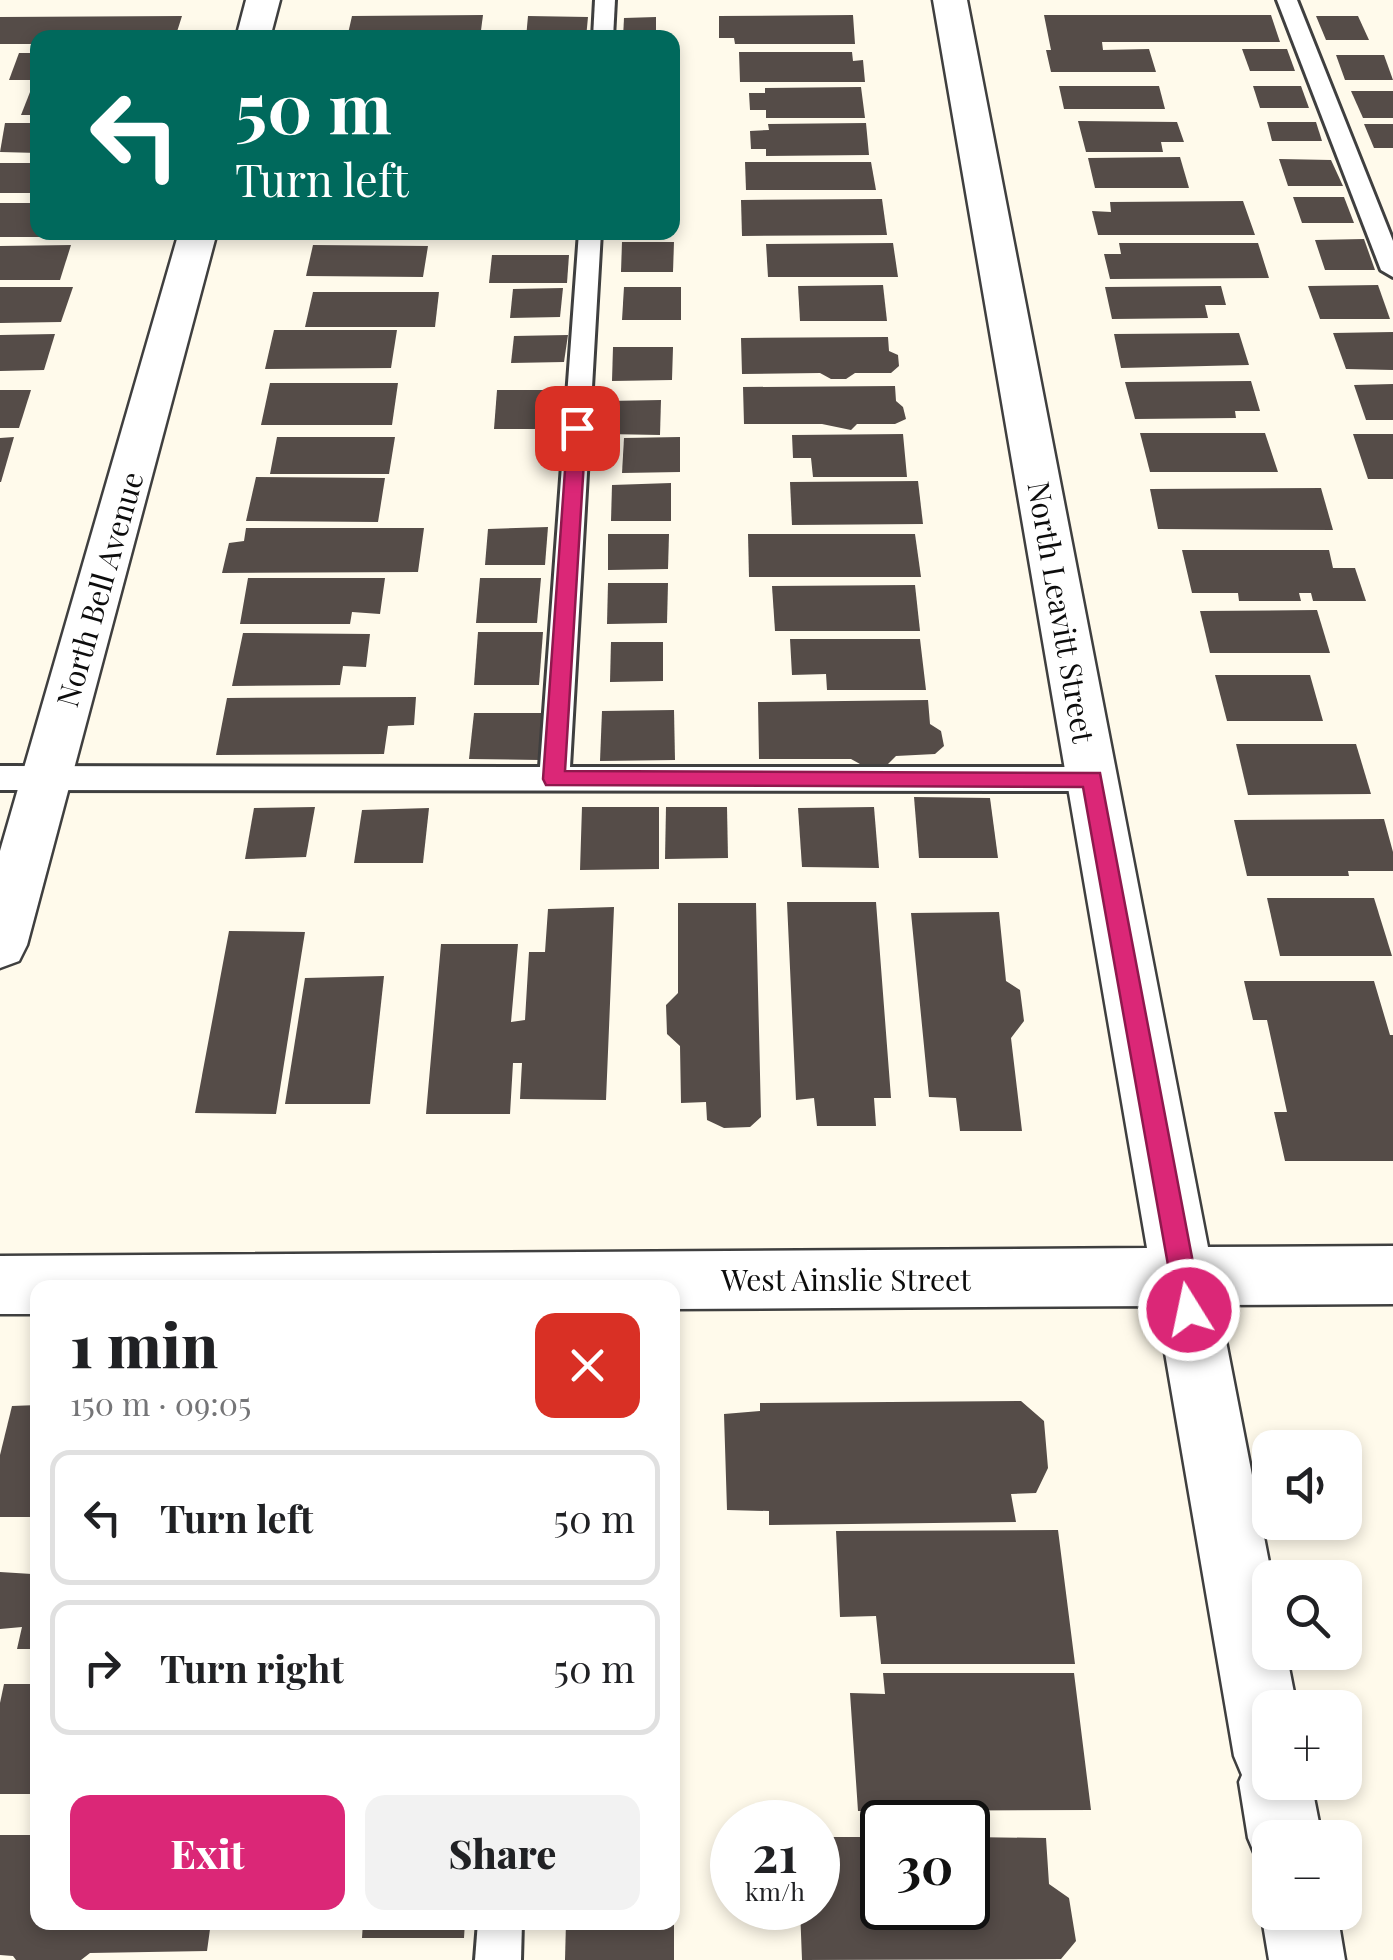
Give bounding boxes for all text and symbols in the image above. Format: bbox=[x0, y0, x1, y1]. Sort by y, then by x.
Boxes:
text: 50 m bbox=[235, 58, 392, 152]
icon: left bbox=[70, 70, 200, 200]
text: Turn left bbox=[235, 148, 409, 208]
pin bbox=[535, 386, 620, 471]
icon: arrive bbox=[550, 401, 605, 456]
street label: North Bell Avenue bbox=[46, 467, 152, 711]
street label: North Leavitt Street bbox=[1019, 478, 1105, 746]
position arrow bbox=[1137, 1258, 1241, 1362]
street label: West Ainslie Street bbox=[720, 1259, 971, 1299]
text: 1 min bbox=[70, 1303, 218, 1383]
button: close bbox=[535, 1313, 640, 1418]
text: 150 m · 09:05 bbox=[70, 1381, 251, 1424]
map controls bbox=[1252, 1430, 1362, 1930]
button: sound bbox=[1252, 1430, 1362, 1540]
icon: left bbox=[75, 1490, 130, 1545]
text: Turn left bbox=[160, 1492, 313, 1543]
text: 50 m bbox=[553, 1492, 635, 1543]
button: search bbox=[1252, 1560, 1362, 1670]
icon: right bbox=[75, 1640, 130, 1695]
text: Turn right bbox=[160, 1642, 344, 1693]
text: 50 m bbox=[553, 1642, 635, 1693]
button: + bbox=[1252, 1690, 1362, 1800]
button: Exit bbox=[70, 1795, 345, 1910]
button: Share bbox=[365, 1795, 640, 1910]
speed limit sign: 30 bbox=[860, 1800, 990, 1930]
text: 21 bbox=[752, 1819, 798, 1886]
button: − bbox=[1252, 1820, 1362, 1930]
text: km/h bbox=[745, 1874, 805, 1907]

